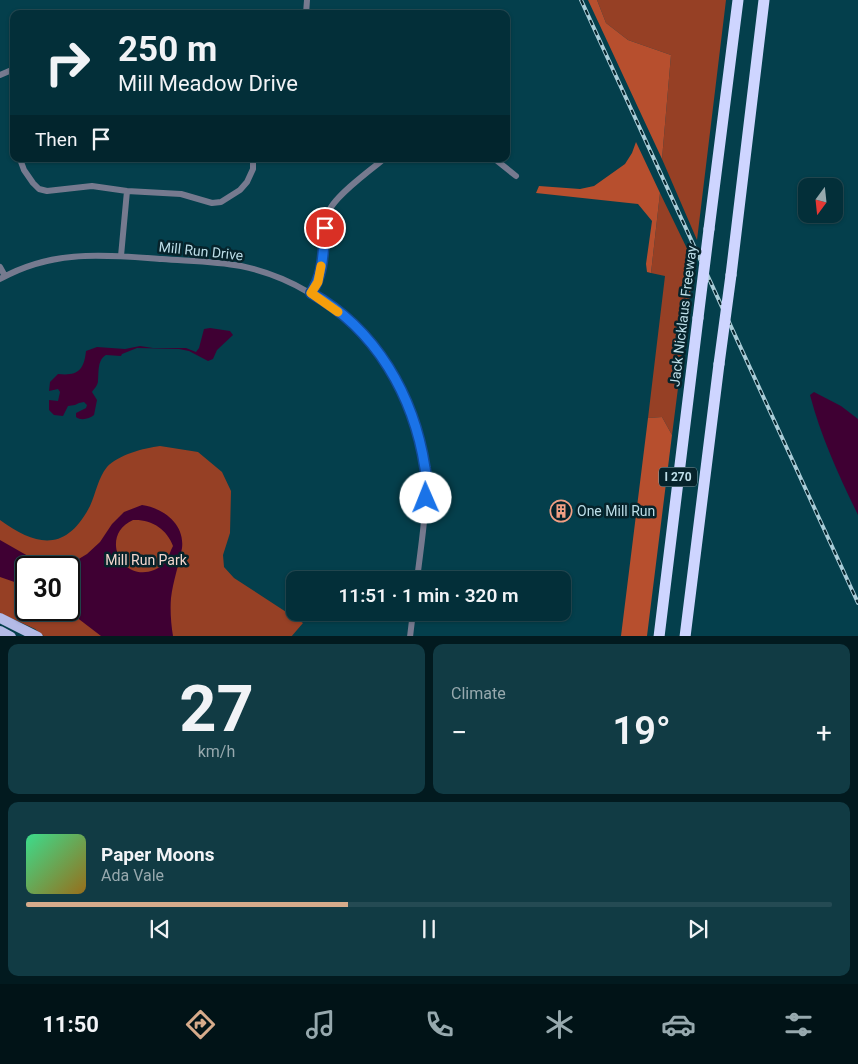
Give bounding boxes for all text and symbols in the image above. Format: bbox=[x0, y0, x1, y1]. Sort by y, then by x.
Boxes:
text: 250 m bbox=[118, 29, 217, 70]
icon: right bbox=[35, 30, 100, 95]
text: Mill Meadow Drive bbox=[118, 71, 298, 96]
icon: arrive bbox=[87, 125, 115, 153]
text: Then bbox=[35, 128, 77, 151]
north arrow bbox=[798, 178, 842, 222]
map controls bbox=[798, 178, 843, 223]
pin bbox=[304, 207, 346, 249]
icon: arrive bbox=[311, 214, 339, 242]
street label: Mill Run Drive bbox=[158, 239, 244, 263]
street label: Jack Nicklaus Freeway bbox=[666, 244, 700, 388]
road number: I 270 bbox=[659, 468, 697, 487]
position arrow bbox=[399, 471, 451, 523]
building icon: One Mill Run bbox=[549, 499, 573, 523]
place label: One Mill Run bbox=[577, 503, 655, 519]
park label: Mill Run Park bbox=[105, 552, 188, 568]
speed limit sign: 30 bbox=[15, 556, 80, 621]
text: 11:51 · 1 min · 320 m bbox=[338, 584, 519, 607]
text: 27 bbox=[179, 671, 254, 747]
text: Climate bbox=[451, 684, 506, 703]
text: 19° bbox=[613, 709, 671, 753]
text: − bbox=[451, 716, 467, 749]
text: + bbox=[816, 716, 832, 749]
text: km/h bbox=[198, 742, 235, 761]
text: Paper Moons bbox=[101, 843, 214, 866]
text: Ada Vale bbox=[101, 866, 164, 885]
icon: previous bbox=[146, 915, 174, 943]
icon: pause bbox=[415, 915, 443, 943]
icon: next bbox=[684, 915, 712, 943]
icon: directions bbox=[183, 1007, 218, 1042]
icon: music bbox=[303, 1007, 338, 1042]
icon: phone bbox=[422, 1007, 457, 1042]
icon: climate bbox=[542, 1007, 577, 1042]
icon: car bbox=[661, 1007, 696, 1042]
icon: filters bbox=[781, 1007, 816, 1042]
text: 11:50 bbox=[42, 1012, 99, 1037]

